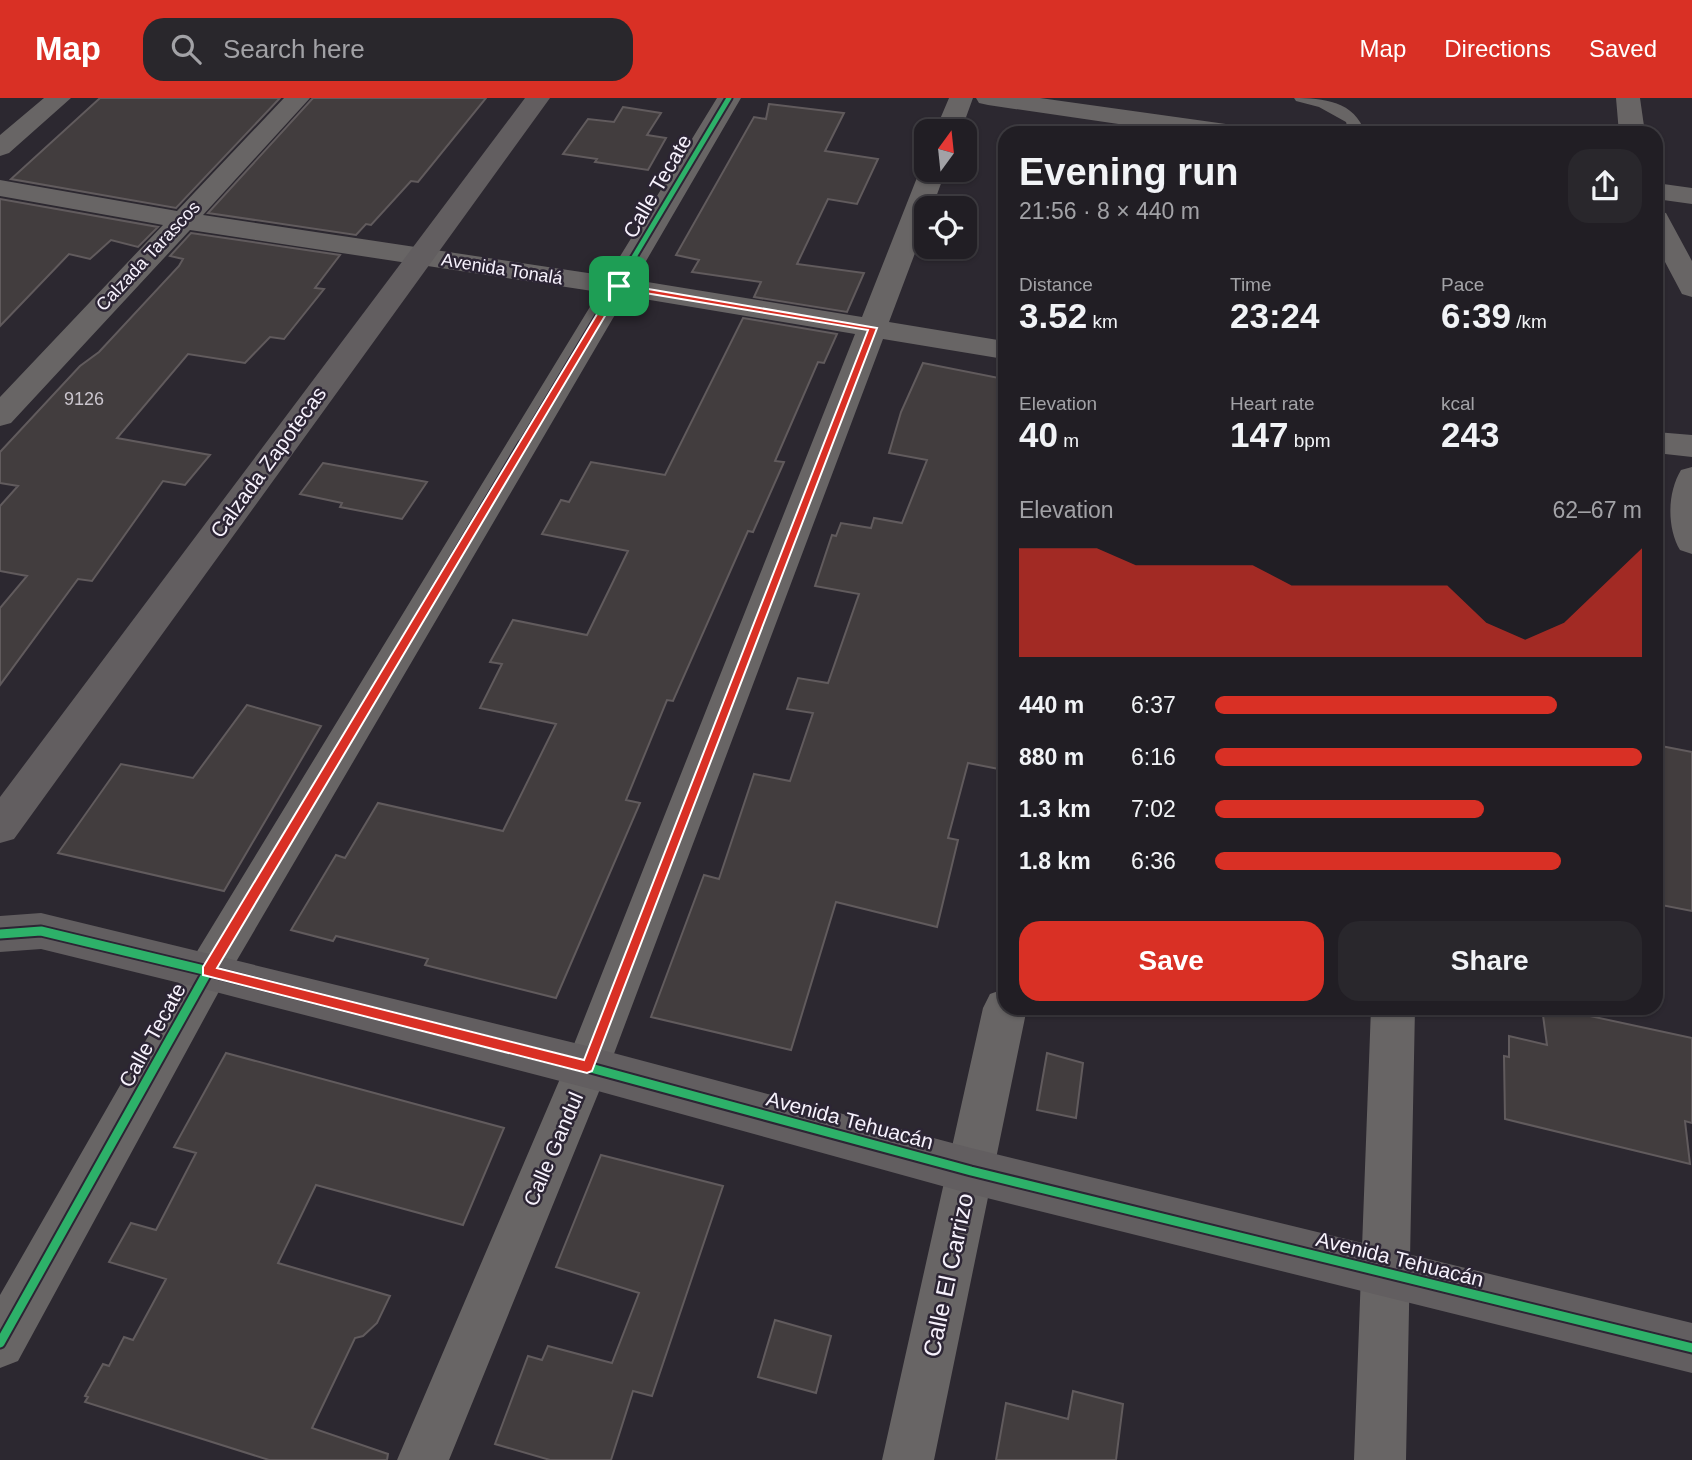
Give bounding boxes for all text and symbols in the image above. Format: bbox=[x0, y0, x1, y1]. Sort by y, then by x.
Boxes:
search box bbox=[143, 18, 633, 81]
text: Map bbox=[35, 30, 101, 67]
icon: search bbox=[167, 30, 205, 68]
text: Search here bbox=[223, 34, 365, 64]
text: Map bbox=[1360, 35, 1406, 62]
text: Directions bbox=[1444, 35, 1551, 62]
text: Saved bbox=[1589, 35, 1657, 62]
north arrow bbox=[914, 119, 976, 182]
map controls bbox=[914, 119, 977, 259]
street label: Calle Tecate bbox=[618, 130, 696, 242]
button: share bbox=[1568, 149, 1642, 223]
text: Evening run bbox=[1019, 151, 1239, 193]
button: locate bbox=[914, 196, 977, 259]
street label: Calzada Tarascos bbox=[92, 197, 204, 315]
text: 21:56 · 8 × 440 m bbox=[1019, 198, 1200, 224]
street label: Avenida Tonalá bbox=[440, 250, 565, 289]
pin bbox=[589, 256, 649, 316]
icon: arrive bbox=[600, 267, 638, 305]
text: Distance bbox=[1019, 274, 1093, 295]
text: Time bbox=[1230, 274, 1272, 295]
text: Pace bbox=[1441, 274, 1484, 295]
text: 3.52 bbox=[1019, 296, 1087, 335]
text: 23:24 bbox=[1230, 296, 1320, 335]
text: 6:39 bbox=[1441, 296, 1511, 335]
text: km bbox=[1087, 311, 1118, 332]
text: /km bbox=[1511, 311, 1547, 332]
street label: Calzada Zapotecas bbox=[206, 382, 330, 542]
house number: 9126 bbox=[64, 389, 104, 409]
text: Elevation bbox=[1019, 393, 1097, 414]
text: Heart rate bbox=[1230, 393, 1314, 414]
text: kcal bbox=[1441, 393, 1475, 414]
text: 40 bbox=[1019, 415, 1058, 454]
text: 147 bbox=[1230, 415, 1288, 454]
text: 243 bbox=[1441, 415, 1499, 454]
text: m bbox=[1058, 430, 1079, 451]
text: bpm bbox=[1288, 430, 1331, 451]
text: Elevation bbox=[1019, 497, 1114, 523]
text: 62–67 m bbox=[1552, 497, 1642, 523]
text: 440 m bbox=[1019, 692, 1084, 718]
text: 6:37 bbox=[1131, 692, 1176, 718]
text: 880 m bbox=[1019, 744, 1084, 770]
text: 6:16 bbox=[1131, 744, 1176, 770]
text: 1.3 km bbox=[1019, 796, 1091, 822]
text: 7:02 bbox=[1131, 796, 1176, 822]
text: 1.8 km bbox=[1019, 848, 1091, 874]
text: 6:36 bbox=[1131, 848, 1176, 874]
button: Save bbox=[1019, 921, 1324, 1001]
button: Share bbox=[1338, 921, 1642, 1001]
street label: Calle Tecate bbox=[114, 979, 190, 1091]
street label: Avenida Tehuacán bbox=[764, 1087, 936, 1153]
street label: Calle Gandul bbox=[519, 1089, 587, 1209]
street label: Calle El Carrizo bbox=[917, 1191, 979, 1359]
street label: Avenida Tehuacán bbox=[1314, 1227, 1486, 1291]

